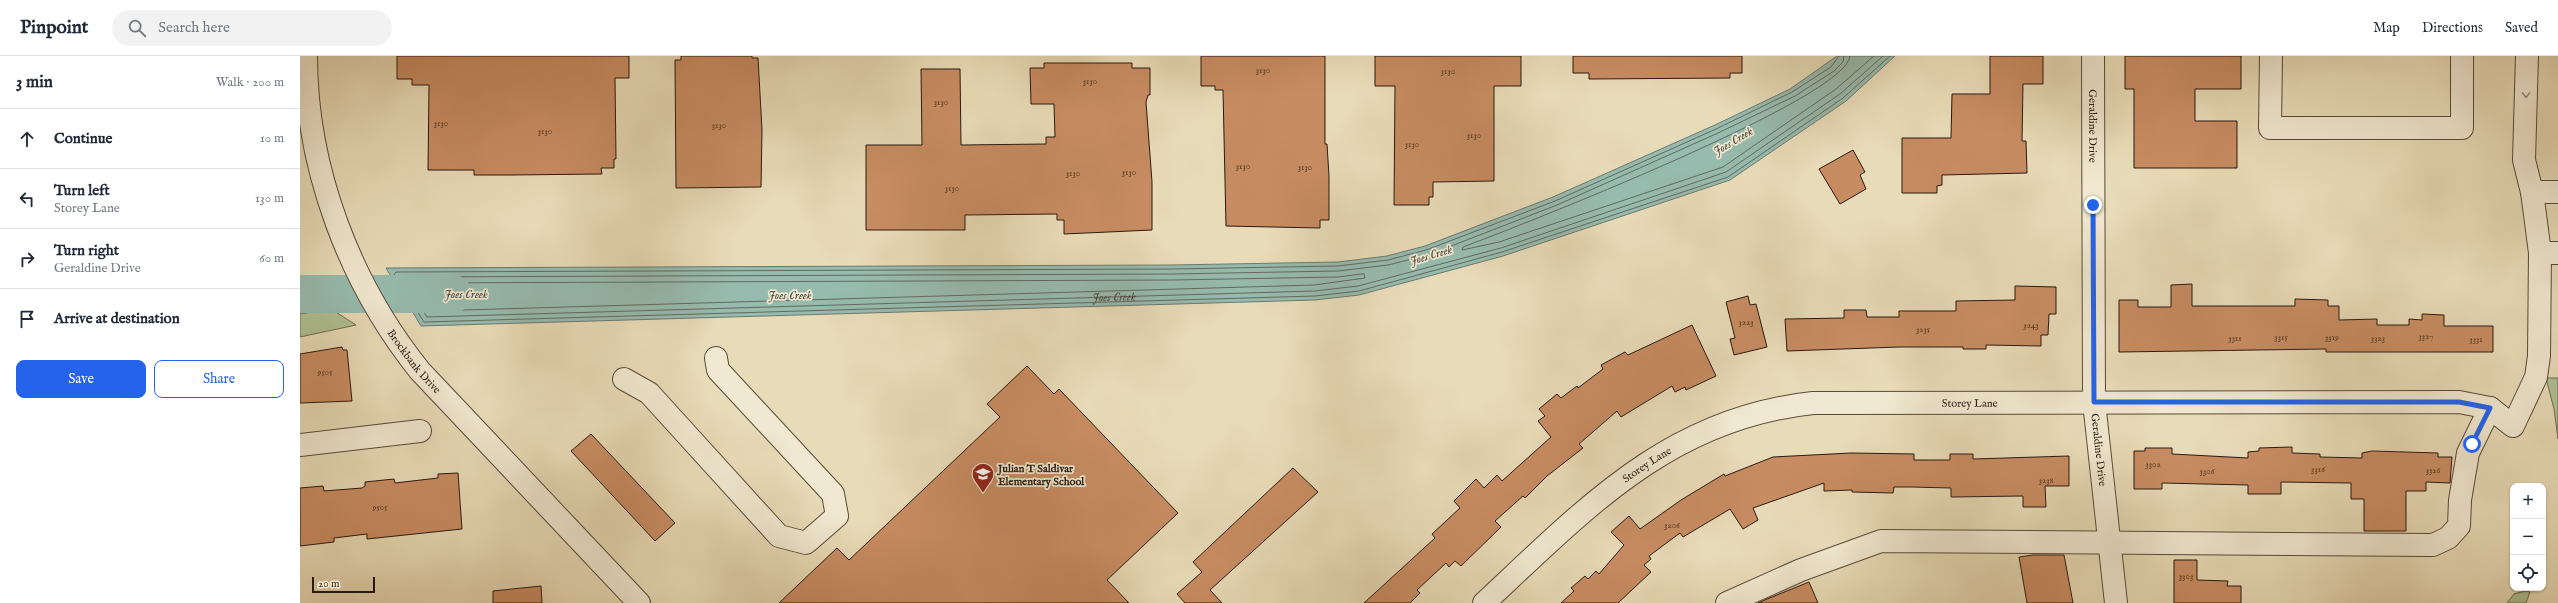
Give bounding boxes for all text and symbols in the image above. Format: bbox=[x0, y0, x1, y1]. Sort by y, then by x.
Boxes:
search box bbox=[112, 10, 392, 46]
text: Pinpoint bbox=[20, 16, 88, 40]
icon: search bbox=[126, 17, 148, 39]
text: Search here bbox=[158, 18, 230, 37]
text: Map bbox=[2373, 19, 2400, 37]
text: Directions bbox=[2422, 19, 2483, 37]
text: Saved bbox=[2505, 19, 2538, 37]
house number: 3130 bbox=[1256, 65, 1270, 76]
house number: 3130 bbox=[1441, 66, 1455, 77]
text: 3 min bbox=[16, 72, 53, 93]
text: Walk · 200 m bbox=[216, 74, 284, 91]
house number: 3130 bbox=[1083, 76, 1097, 87]
street label: Geraldine Drive bbox=[2085, 89, 2099, 163]
one-way arrow bbox=[2522, 92, 2530, 98]
house number: 3130 bbox=[934, 97, 948, 108]
house number: 3130 bbox=[434, 118, 448, 129]
house number: 3130 bbox=[712, 120, 726, 131]
water label: Joes Creek bbox=[1711, 124, 1756, 159]
house number: 3130 bbox=[538, 126, 552, 137]
icon: ahead bbox=[16, 128, 38, 150]
text: Continue bbox=[54, 129, 112, 148]
text: 10 m bbox=[260, 130, 284, 147]
house number: 3130 bbox=[1467, 130, 1481, 141]
house number: 3130 bbox=[1405, 139, 1419, 150]
house number: 3130 bbox=[1236, 161, 1250, 172]
house number: 3130 bbox=[1298, 162, 1312, 173]
house number: 3130 bbox=[1122, 167, 1136, 178]
house number: 3130 bbox=[1066, 168, 1080, 179]
text: Turn left bbox=[54, 181, 110, 200]
house number: 3130 bbox=[945, 183, 959, 194]
icon: left bbox=[16, 188, 38, 210]
text: 130 m bbox=[255, 190, 284, 207]
route end bbox=[2084, 196, 2102, 214]
text: Storey Lane bbox=[54, 200, 120, 217]
text: Turn right bbox=[54, 241, 119, 260]
water label: Joes Creek bbox=[1408, 242, 1454, 269]
icon: right bbox=[16, 248, 38, 270]
text: 60 m bbox=[259, 250, 284, 267]
text: Geraldine Drive bbox=[54, 260, 141, 277]
water label: Joes Creek bbox=[444, 287, 488, 302]
water label: Joes Creek bbox=[768, 288, 812, 303]
water label: Joes Creek bbox=[1092, 289, 1136, 306]
icon: arrive bbox=[16, 308, 38, 330]
text: Arrive at destination bbox=[54, 309, 180, 328]
house number: 3223 bbox=[1738, 317, 1754, 328]
house number: 3243 bbox=[2023, 320, 2039, 331]
house number: 3235 bbox=[1916, 324, 1931, 335]
street label: Brockbank Drive bbox=[384, 327, 444, 397]
house number: 3327 bbox=[2418, 331, 2434, 342]
house number: 3315 bbox=[2274, 332, 2288, 343]
house number: 3319 bbox=[2325, 332, 2339, 343]
house number: 3311 bbox=[2228, 333, 2242, 344]
house number: 3323 bbox=[2371, 333, 2385, 344]
house number: 3331 bbox=[2469, 334, 2483, 345]
button: Save bbox=[16, 360, 146, 398]
button: Share bbox=[154, 360, 284, 398]
house number: 9505 bbox=[317, 367, 333, 378]
street label: Storey Lane bbox=[1942, 397, 1998, 411]
street label: Geraldine Drive bbox=[2087, 413, 2109, 487]
route start bbox=[2463, 435, 2481, 453]
street label: Storey Lane bbox=[1620, 444, 1674, 486]
house number: 3302 bbox=[2145, 459, 2161, 470]
school or university icon: Julian T Saldivar Elementary School bbox=[970, 461, 996, 494]
place label: Julian T Saldivar Elementary School bbox=[996, 462, 1085, 489]
house number: 3316 bbox=[2311, 464, 2325, 475]
house number: 3326 bbox=[2426, 465, 2441, 476]
house number: 3306 bbox=[2200, 466, 2215, 477]
house number: 3238 bbox=[2039, 475, 2054, 486]
map controls bbox=[2510, 483, 2546, 591]
button: + bbox=[2510, 483, 2546, 519]
house number: 9505 bbox=[372, 502, 388, 513]
button: − bbox=[2510, 519, 2546, 555]
house number: 3206 bbox=[1664, 520, 1680, 531]
button: locate bbox=[2510, 555, 2546, 591]
house number: 3303 bbox=[2179, 571, 2193, 582]
scale bar bbox=[312, 575, 375, 594]
text: 20 m bbox=[318, 577, 339, 591]

